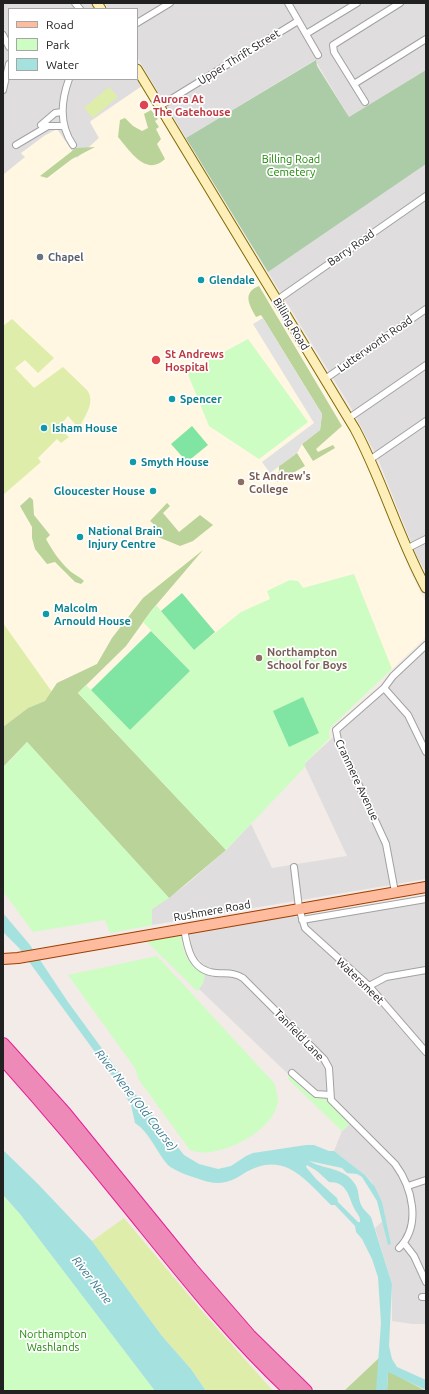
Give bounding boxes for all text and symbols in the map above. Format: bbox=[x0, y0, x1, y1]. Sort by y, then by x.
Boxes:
legend bbox=[8, 8, 138, 80]
text: Road bbox=[46, 18, 74, 31]
street label: Upper Thrift Street bbox=[196, 26, 282, 88]
text: Park bbox=[46, 38, 70, 51]
text: Water bbox=[46, 58, 79, 71]
place label: Aurora At The Gatehouse bbox=[153, 92, 230, 118]
marker: Aurora At The Gatehouse bbox=[138, 99, 150, 111]
park label: Billing Road Cemetery bbox=[262, 152, 320, 178]
street label: Barry Road bbox=[325, 227, 377, 269]
place label: Chapel bbox=[48, 250, 84, 264]
marker: Chapel bbox=[35, 252, 45, 262]
place label: Glendale bbox=[209, 273, 255, 287]
marker: Glendale bbox=[196, 275, 206, 285]
street label: Billing Road bbox=[270, 295, 312, 353]
street label: Lutterworth Road bbox=[335, 313, 415, 375]
place label: St Andrews Hospital bbox=[165, 347, 224, 373]
marker: St Andrews Hospital bbox=[150, 354, 162, 366]
place label: Spencer bbox=[180, 392, 222, 406]
marker: Spencer bbox=[167, 394, 177, 404]
place label: Isham House bbox=[52, 421, 118, 435]
marker: Isham House bbox=[39, 423, 49, 433]
place label: Smyth House bbox=[141, 455, 209, 469]
marker: Smyth House bbox=[128, 457, 138, 467]
place label: St Andrew's College bbox=[249, 469, 311, 495]
marker: St Andrew's College bbox=[236, 477, 246, 487]
place label: Gloucester House bbox=[54, 484, 145, 498]
marker: Gloucester House bbox=[148, 486, 158, 496]
place label: National Brain Injury Centre bbox=[88, 524, 162, 550]
marker: National Brain Injury Centre bbox=[75, 532, 85, 542]
place label: Malcolm Arnould House bbox=[54, 601, 131, 627]
marker: Malcolm Arnould House bbox=[41, 609, 51, 619]
place label: Northampton School for Boys bbox=[267, 645, 347, 671]
marker: Northampton School for Boys bbox=[254, 653, 264, 663]
street label: Cranmere Avenue bbox=[332, 737, 382, 823]
street label: Rushmere Road bbox=[173, 898, 251, 924]
street label: Watersmeet bbox=[334, 955, 386, 1007]
street label: Tanfield Lane bbox=[271, 1007, 327, 1063]
water label: River Nene (Old Course) bbox=[92, 1047, 180, 1153]
water label: River Nene bbox=[69, 1253, 115, 1307]
park label: Northampton Washlands bbox=[19, 1327, 87, 1353]

